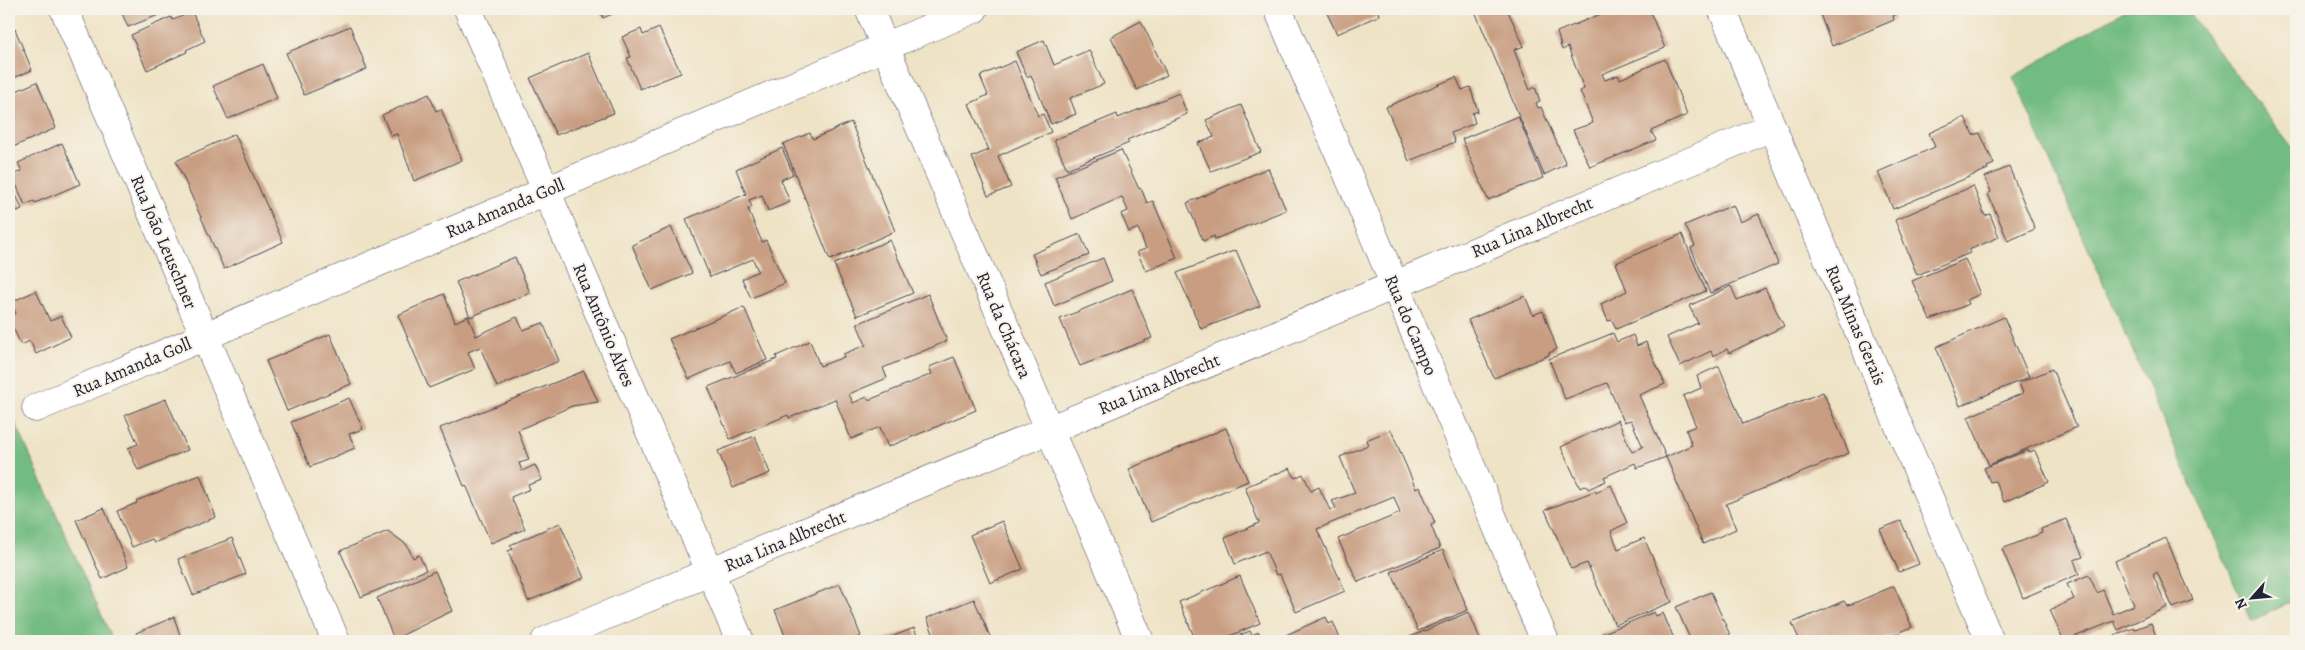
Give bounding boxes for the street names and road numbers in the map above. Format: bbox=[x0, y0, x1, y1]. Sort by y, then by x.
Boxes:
street label: Rua João Leuschner bbox=[125, 171, 203, 313]
street label: Rua Amanda Goll bbox=[442, 172, 568, 244]
street label: Rua Lina Albrecht bbox=[1468, 191, 1596, 263]
street label: Rua Antônio Alves bbox=[567, 260, 641, 390]
street label: Rua Minas Gerais bbox=[1820, 261, 1892, 389]
street label: Rua da Chácara bbox=[971, 268, 1038, 383]
street label: Rua do Campo bbox=[1379, 271, 1443, 379]
street label: Rua Amanda Goll bbox=[69, 331, 195, 403]
street label: Rua Lina Albrecht bbox=[1095, 348, 1223, 420]
street label: Rua Lina Albrecht bbox=[721, 505, 849, 577]

